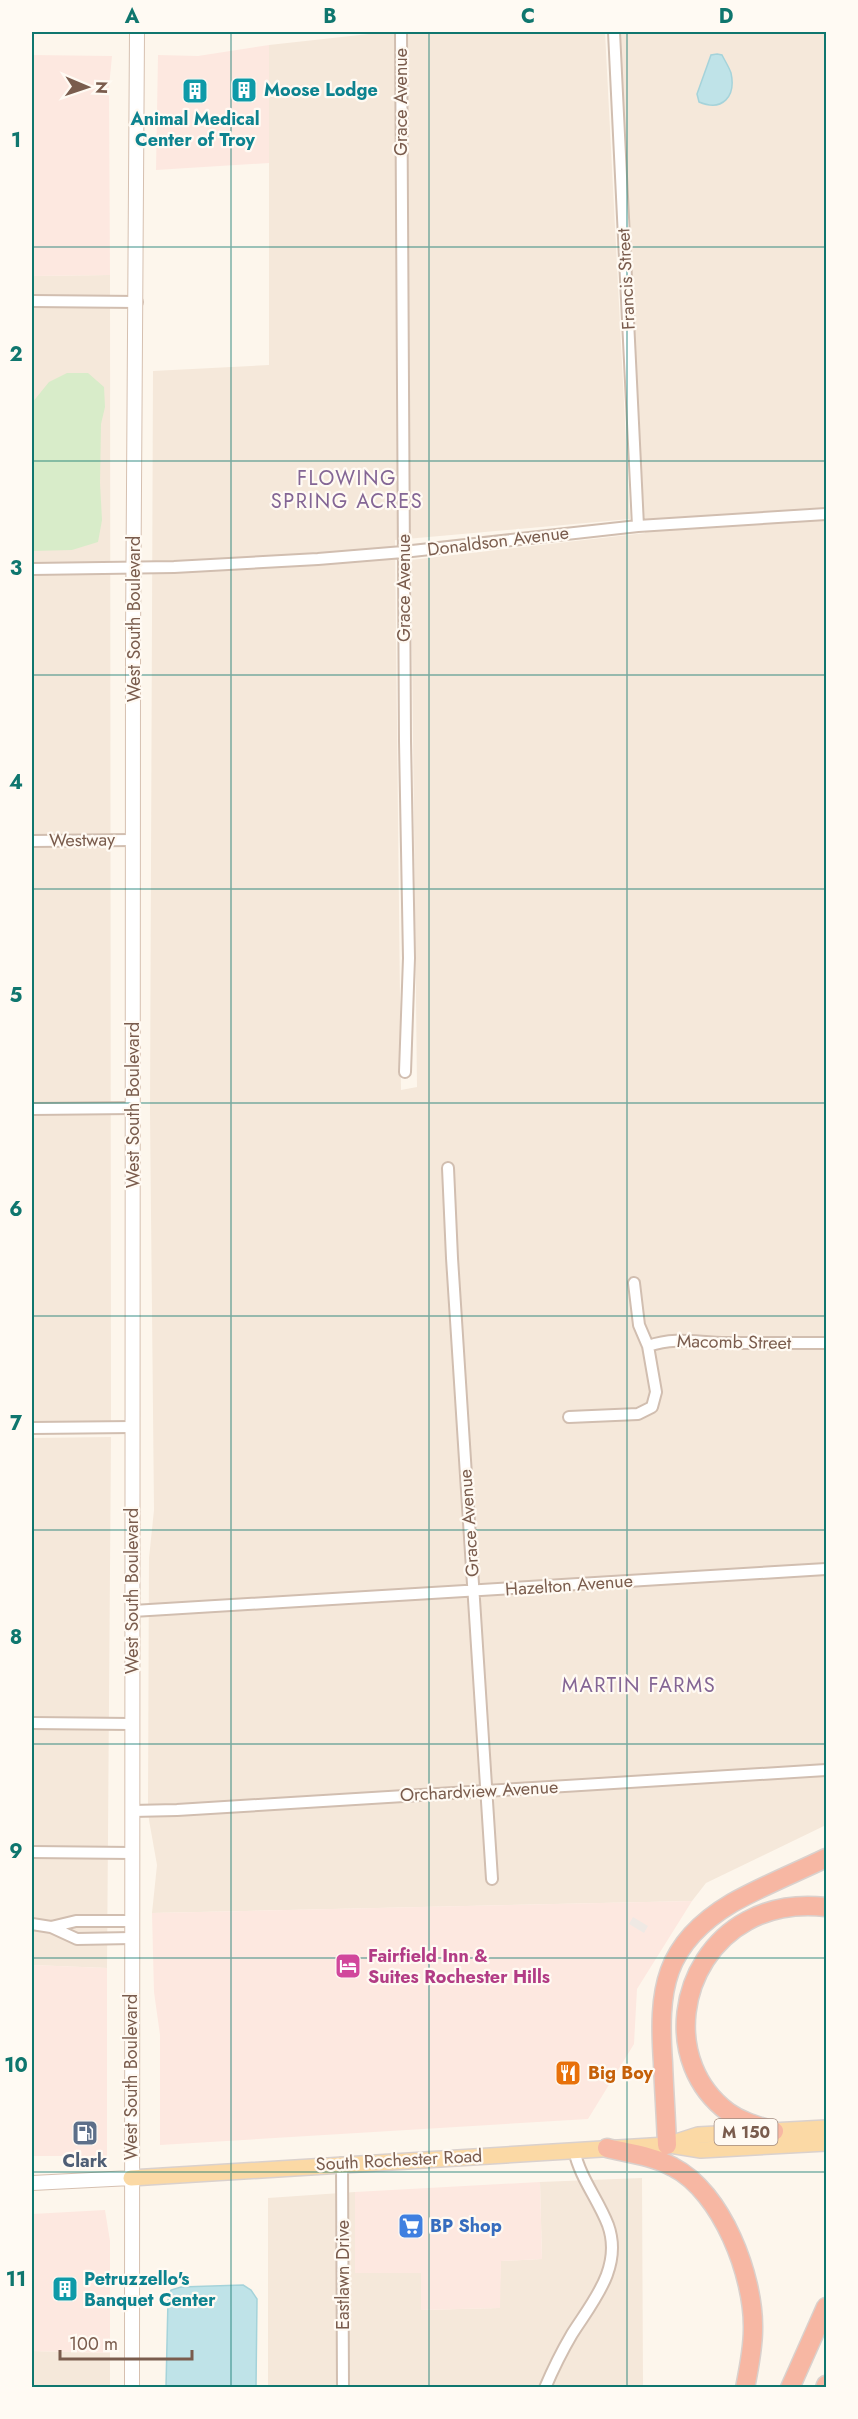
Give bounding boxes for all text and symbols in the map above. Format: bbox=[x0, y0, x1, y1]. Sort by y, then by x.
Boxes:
text: A bbox=[124, 2, 140, 31]
text: B bbox=[323, 2, 337, 31]
text: C bbox=[521, 2, 535, 31]
text: D bbox=[719, 2, 733, 31]
street label: Grace Avenue bbox=[388, 48, 414, 156]
north arrow bbox=[57, 57, 117, 117]
building icon: Moose Lodge bbox=[229, 75, 259, 105]
building icon: Animal Medical Center of Troy bbox=[180, 76, 210, 106]
place label: Moose Lodge bbox=[264, 77, 378, 103]
text: N bbox=[90, 81, 113, 94]
place label: Animal Medical Center of Troy bbox=[129, 106, 260, 153]
text: 1 bbox=[11, 126, 21, 155]
street label: Francis Street bbox=[610, 227, 642, 331]
text: 2 bbox=[9, 340, 23, 369]
district label: FLOWING SPRING ACRES bbox=[271, 464, 423, 516]
street label: Donaldson Avenue bbox=[426, 519, 570, 563]
street label: Grace Avenue bbox=[391, 534, 417, 642]
street label: West South Boulevard bbox=[121, 536, 147, 702]
text: 3 bbox=[10, 554, 22, 583]
text: 4 bbox=[9, 768, 23, 797]
street label: Westway bbox=[49, 826, 115, 854]
text: 5 bbox=[10, 981, 23, 1010]
street label: West South Boulevard bbox=[120, 1022, 146, 1188]
text: 6 bbox=[9, 1195, 23, 1224]
street label: Macomb Street bbox=[677, 1328, 792, 1356]
text: 7 bbox=[10, 1409, 23, 1438]
street label: Grace Avenue bbox=[452, 1468, 486, 1578]
street label: West South Boulevard bbox=[119, 1508, 145, 1674]
street label: Hazelton Avenue bbox=[504, 1568, 634, 1602]
text: 8 bbox=[10, 1623, 22, 1652]
district label: MARTIN FARMS bbox=[562, 1671, 716, 1700]
street label: Orchardview Avenue bbox=[399, 1774, 559, 1808]
text: 9 bbox=[9, 1837, 23, 1866]
place label: Fairfield Inn & Suites Rochester Hills bbox=[368, 1943, 550, 1990]
hotel icon: Fairfield Inn & Suites Rochester Hills bbox=[333, 1951, 363, 1981]
street label: West South Boulevard bbox=[118, 1994, 144, 2160]
text: 10 bbox=[4, 2051, 28, 2080]
restaurant icon: Big Boy bbox=[553, 2058, 583, 2088]
place label: Big Boy bbox=[588, 2060, 654, 2086]
fuel station icon: Clark bbox=[70, 2118, 100, 2148]
road number: M 150 bbox=[714, 2119, 777, 2145]
street label: South Rochester Road bbox=[315, 2143, 483, 2177]
place label: Clark bbox=[63, 2148, 108, 2174]
supermarket icon: BP Shop bbox=[396, 2211, 426, 2241]
place label: BP Shop bbox=[430, 2213, 502, 2239]
street label: Eastlawn Drive bbox=[330, 2220, 356, 2330]
text: 11 bbox=[6, 2265, 26, 2294]
place label: Petruzzello's Banquet Center bbox=[84, 2266, 216, 2313]
building icon: Petruzzello's Banquet Center bbox=[50, 2274, 80, 2304]
scale bar bbox=[60, 2323, 192, 2361]
text: 100 m bbox=[69, 2331, 118, 2357]

